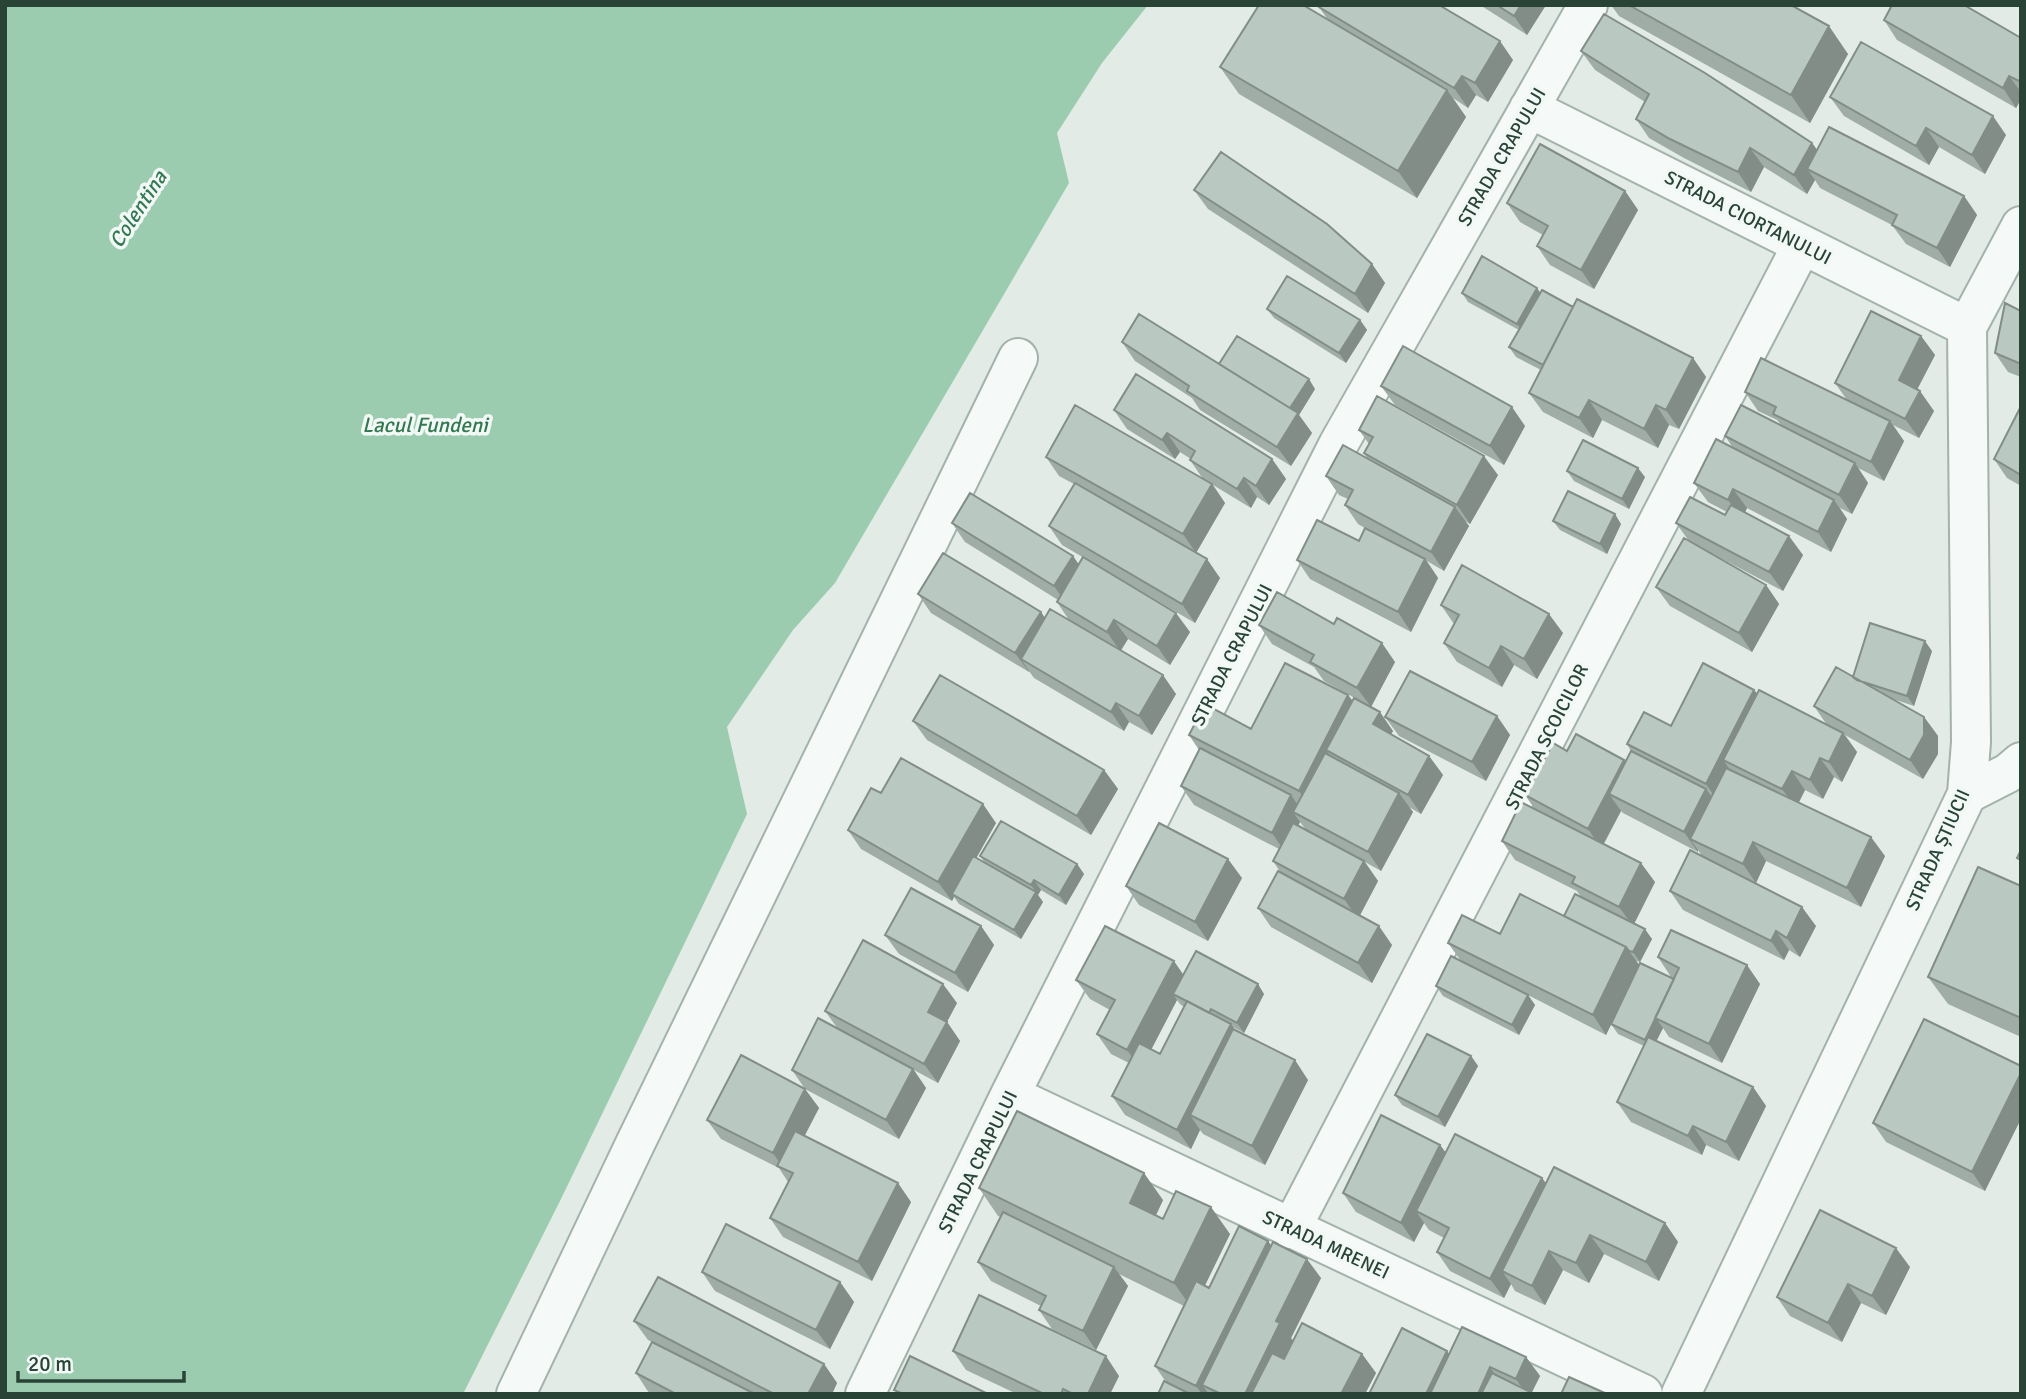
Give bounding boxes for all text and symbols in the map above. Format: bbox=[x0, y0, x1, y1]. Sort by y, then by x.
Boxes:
street label: STRADA CRAPULUI bbox=[1453, 83, 1551, 231]
water label: Colentina bbox=[103, 164, 173, 252]
street label: STRADA CIORTANULUI bbox=[1661, 166, 1835, 270]
water label: Lacul Fundeni bbox=[362, 412, 490, 438]
street label: STRADA CRAPULUI bbox=[1186, 580, 1278, 730]
street label: STRADA SCOICILOR bbox=[1500, 660, 1594, 814]
street label: STRADA ȘTIUCII bbox=[1901, 786, 1975, 914]
street label: STRADA CRAPULUI bbox=[933, 1087, 1023, 1237]
street label: STRADA MRENEI bbox=[1259, 1205, 1393, 1285]
scale bar bbox=[18, 1340, 184, 1384]
text: 20 m bbox=[28, 1351, 72, 1377]

